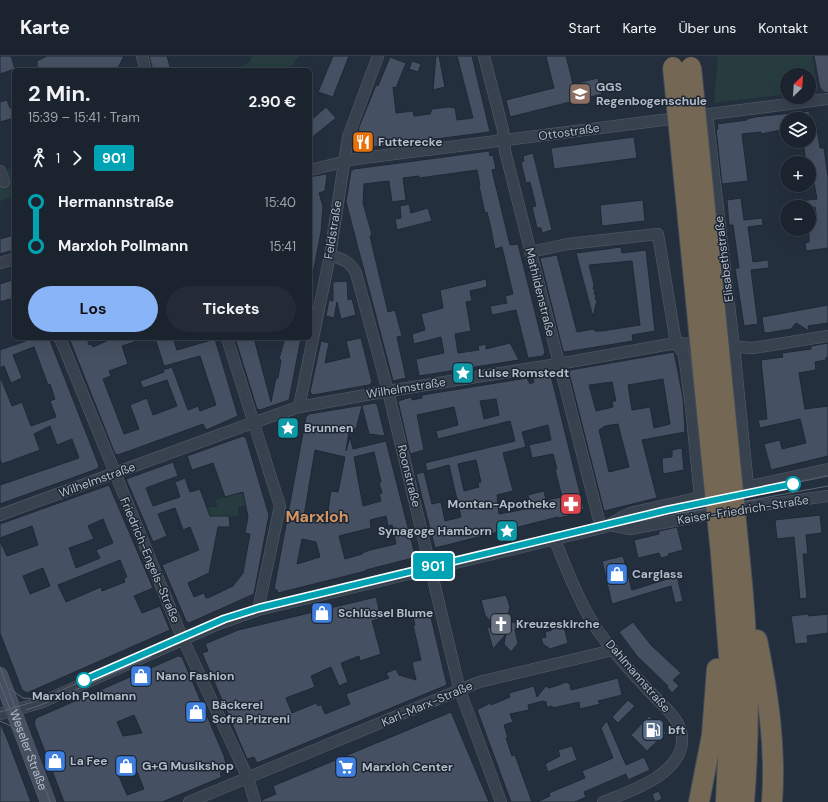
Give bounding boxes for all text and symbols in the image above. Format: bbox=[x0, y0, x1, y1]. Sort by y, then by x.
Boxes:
text: Karte bbox=[20, 15, 70, 40]
text: Start bbox=[569, 19, 600, 37]
text: Karte bbox=[622, 19, 656, 37]
text: Über uns bbox=[678, 19, 736, 37]
text: Kontakt bbox=[758, 19, 808, 37]
north arrow bbox=[780, 68, 816, 104]
map controls bbox=[780, 68, 816, 236]
text: 2 Min. bbox=[28, 79, 91, 108]
place label: GGS Regenbogenschule bbox=[596, 79, 707, 109]
school or university icon: GGS Regenbogenschule bbox=[567, 81, 593, 107]
text: 2.90 € bbox=[249, 92, 296, 112]
text: 15:39 – 15:41 · Tram bbox=[28, 109, 140, 126]
button: layers bbox=[780, 112, 816, 148]
street label: Ottostraße bbox=[537, 120, 601, 144]
restaurant icon: Futterecke bbox=[350, 129, 376, 155]
place label: Futterecke bbox=[378, 134, 443, 150]
icon: walk bbox=[28, 147, 50, 169]
icon: forward bbox=[66, 147, 88, 169]
text: 901 bbox=[102, 149, 126, 167]
text: 1 bbox=[56, 150, 60, 167]
button: + bbox=[780, 156, 816, 192]
text: Hermannstraße bbox=[58, 192, 174, 212]
text: 15:40 bbox=[265, 194, 296, 211]
street label: Feldstraße bbox=[320, 199, 346, 260]
button: − bbox=[780, 200, 816, 236]
street label: Elisabethstraße bbox=[711, 215, 737, 303]
text: Marxloh Pollmann bbox=[58, 236, 188, 256]
text: 15:41 bbox=[269, 238, 296, 255]
street label: Mathildenstraße bbox=[521, 246, 559, 338]
button: Los bbox=[28, 286, 158, 332]
button: Tickets bbox=[166, 286, 296, 332]
place icon: Luise Romstedt bbox=[450, 360, 476, 386]
place label: Luise Romstedt bbox=[478, 365, 569, 381]
street label: Wilhelmstraße bbox=[365, 374, 447, 402]
place icon: Brunnen bbox=[275, 415, 301, 441]
place label: Brunnen bbox=[304, 420, 353, 436]
street label: Roonstraße bbox=[394, 443, 425, 509]
street label: Wilhelmstraße bbox=[57, 459, 138, 501]
unlabelled marker bbox=[785, 476, 801, 492]
pharmacy icon: Montan-Apotheke bbox=[558, 491, 584, 517]
street label: Kaiser-Friedrich-Straße bbox=[676, 492, 810, 528]
street label: Friedrich-Engels-Straße bbox=[116, 495, 184, 625]
place label: Montan-Apotheke bbox=[448, 496, 556, 512]
district label: Marxloh bbox=[285, 506, 349, 527]
place icon: Synagoge Hamborn bbox=[494, 518, 520, 544]
place label: Synagoge Hamborn bbox=[378, 523, 492, 539]
line badge: 901 bbox=[410, 553, 456, 579]
text: 901 bbox=[421, 557, 445, 575]
shop icon: Carglass bbox=[604, 561, 630, 587]
place label: Carglass bbox=[632, 566, 683, 582]
shop icon: Schlüssel Blume bbox=[309, 600, 335, 626]
place label: Schlüssel Blume bbox=[338, 605, 433, 621]
church icon: Kreuzeskirche bbox=[488, 611, 514, 637]
place label: Kreuzeskirche bbox=[516, 616, 600, 632]
street label: Dahlmannstraße bbox=[602, 636, 674, 716]
shop icon: Nano Fashion bbox=[128, 663, 154, 689]
place label: Nano Fashion bbox=[156, 668, 234, 684]
marker: Marxloh Pollmann bbox=[76, 672, 92, 688]
street label: Karl-Marx-Straße bbox=[379, 677, 475, 730]
place label: Marxloh Pollmann bbox=[32, 688, 136, 704]
place label: Bäckerei Sofra Prizreni bbox=[212, 697, 290, 727]
shop icon: Bäckerei Sofra Prizreni bbox=[183, 699, 209, 725]
street label: Weseler Straße bbox=[6, 707, 51, 793]
fuel station icon: bft bbox=[640, 717, 666, 743]
place label: bft bbox=[668, 722, 686, 738]
shop icon: La Fee bbox=[42, 748, 68, 774]
place label: La Fee bbox=[70, 753, 107, 769]
shop icon: G+G Musikshop bbox=[113, 753, 139, 779]
supermarket icon: Marxloh Center bbox=[333, 754, 359, 780]
place label: G+G Musikshop bbox=[142, 758, 234, 774]
place label: Marxloh Center bbox=[362, 759, 453, 775]

